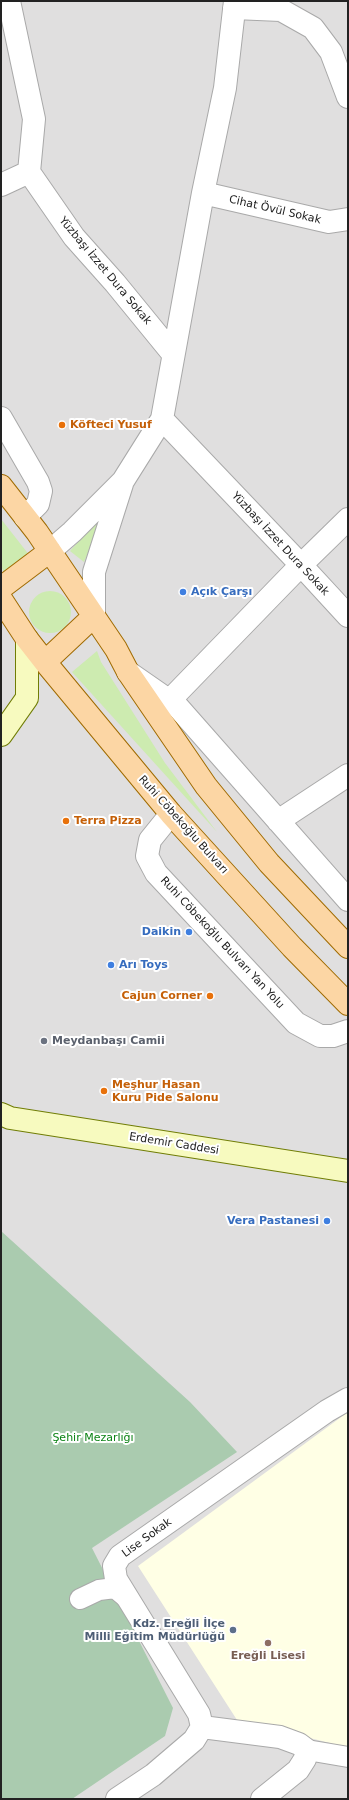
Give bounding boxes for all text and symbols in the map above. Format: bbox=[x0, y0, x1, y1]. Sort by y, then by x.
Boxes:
street label: Cihat Övül Sokak bbox=[228, 193, 322, 227]
street label: Yüzbaşı İzzet Dura Sokak bbox=[56, 214, 154, 328]
place label: Köfteci Yusuf bbox=[70, 418, 152, 432]
marker: Köfteci Yusuf bbox=[57, 420, 67, 430]
street label: Yüzbaşı İzzet Dura Sokak bbox=[229, 489, 331, 599]
place label: Açık Çarşı bbox=[191, 585, 252, 599]
marker: Açık Çarşı bbox=[178, 587, 188, 597]
street label: Ruhi Cöbekoğlu Bulvarı bbox=[135, 773, 231, 877]
place label: Terra Pizza bbox=[74, 814, 142, 828]
marker: Terra Pizza bbox=[61, 816, 71, 826]
street label: Ruhi Cöbekoğlu Bulvarı Yan Yolu bbox=[157, 874, 287, 1012]
place label: Daikin bbox=[142, 925, 181, 939]
marker: Daikin bbox=[184, 927, 194, 937]
place label: Arı Toys bbox=[119, 958, 168, 972]
marker: Arı Toys bbox=[106, 960, 116, 970]
place label: Cajun Corner bbox=[121, 989, 202, 1003]
marker: Cajun Corner bbox=[205, 991, 215, 1001]
place label: Meydanbaşı Camii bbox=[52, 1034, 165, 1048]
marker: Meydanbaşı Camii bbox=[39, 1036, 49, 1046]
place label: Meşhur Hasan Kuru Pide Salonu bbox=[112, 1078, 219, 1104]
marker: Meşhur Hasan Kuru Pide Salonu bbox=[99, 1086, 109, 1096]
street label: Erdemir Caddesi bbox=[128, 1130, 220, 1158]
place label: Vera Pastanesi bbox=[227, 1214, 319, 1228]
marker: Vera Pastanesi bbox=[322, 1216, 332, 1226]
park label: Şehir Mezarlığı bbox=[52, 1431, 134, 1445]
street label: Lise Sokak bbox=[120, 1516, 174, 1560]
place label: Kdz. Ereğli İlçe Milli Eğitim Müdürlüğü bbox=[84, 1617, 225, 1643]
marker: Kdz. Ereğli İlçe Milli Eğitim Müdürlüğü bbox=[228, 1625, 238, 1635]
marker: Ereğli Lisesi bbox=[263, 1638, 273, 1648]
place label: Ereğli Lisesi bbox=[231, 1649, 305, 1663]

